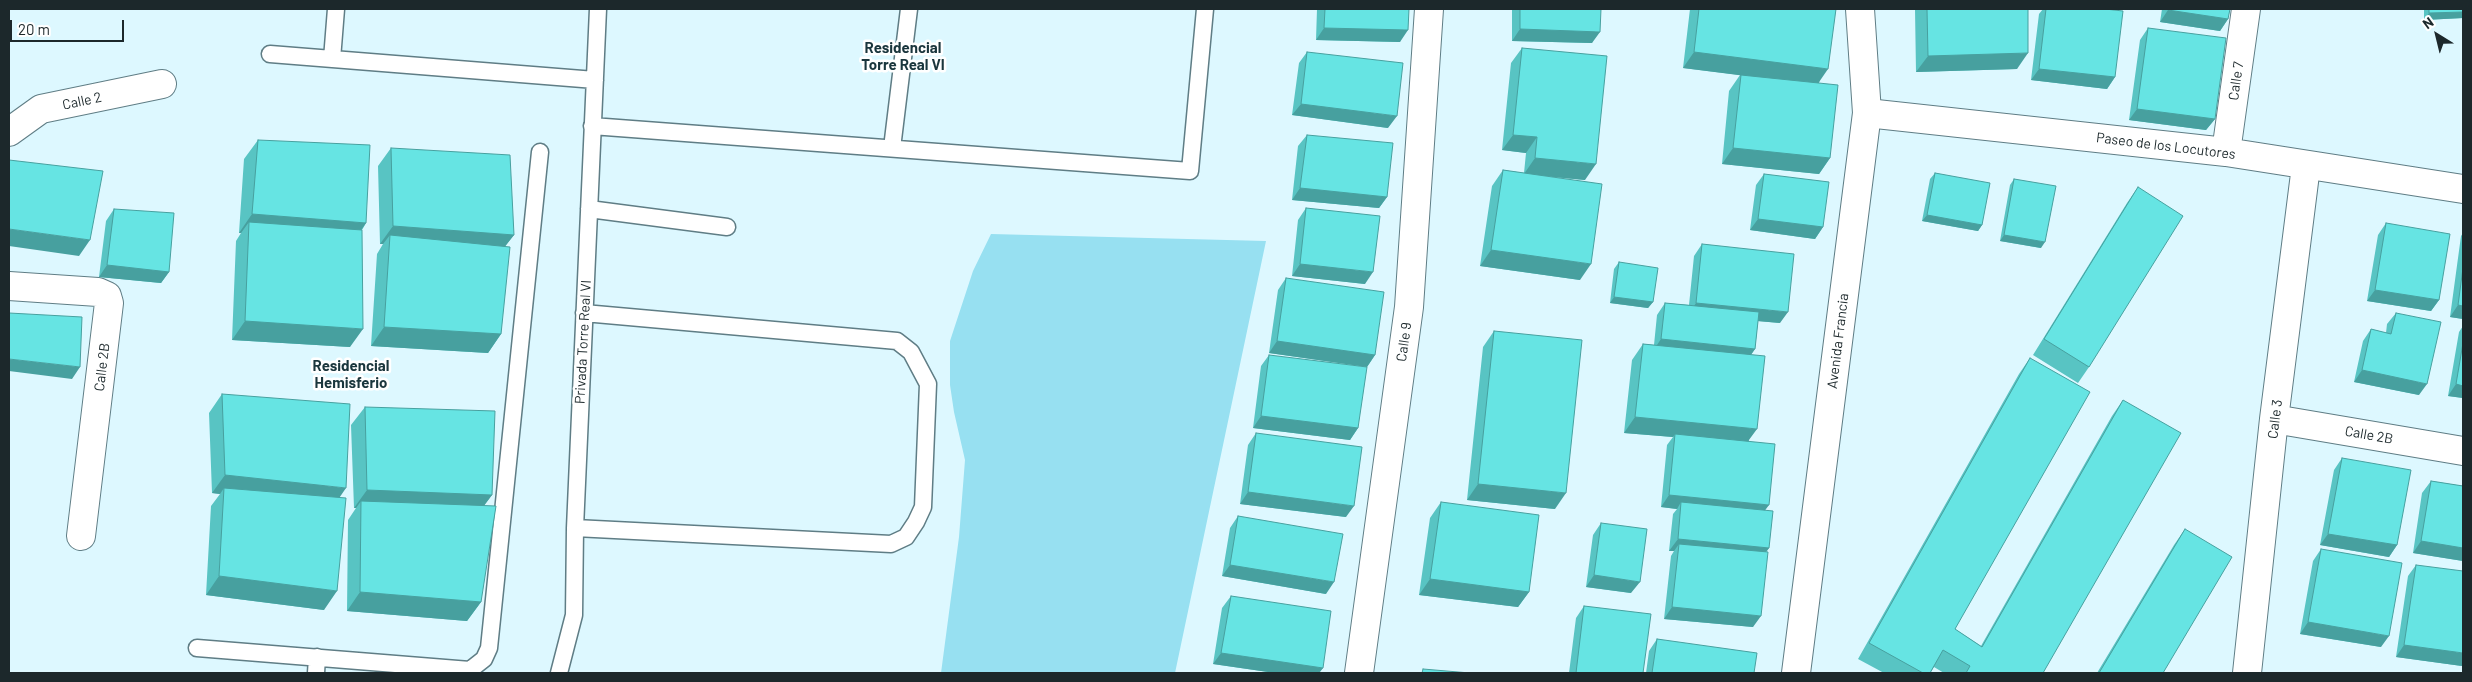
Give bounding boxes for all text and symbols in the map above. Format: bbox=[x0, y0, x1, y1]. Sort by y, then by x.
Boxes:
scale bar bbox=[12, 10, 126, 42]
north arrow bbox=[2412, 10, 2462, 60]
text: N bbox=[2419, 13, 2437, 32]
text: 20 m bbox=[18, 20, 50, 38]
district label: Residencial Torre Real VI bbox=[861, 39, 945, 74]
street label: Calle 7 bbox=[2225, 61, 2247, 101]
street label: Calle 2 bbox=[61, 89, 103, 113]
street label: Paseo de los Locutores bbox=[2095, 129, 2237, 163]
street label: Privada Torre Real VI bbox=[571, 280, 595, 404]
street label: Avenida Francia bbox=[1824, 292, 1852, 390]
street label: Calle 9 bbox=[1393, 321, 1415, 363]
street label: Calle 2B bbox=[91, 342, 113, 392]
district label: Residencial Hemisferio bbox=[313, 357, 389, 392]
street label: Calle 3 bbox=[2264, 398, 2286, 440]
street label: Calle 2B bbox=[2344, 423, 2394, 447]

